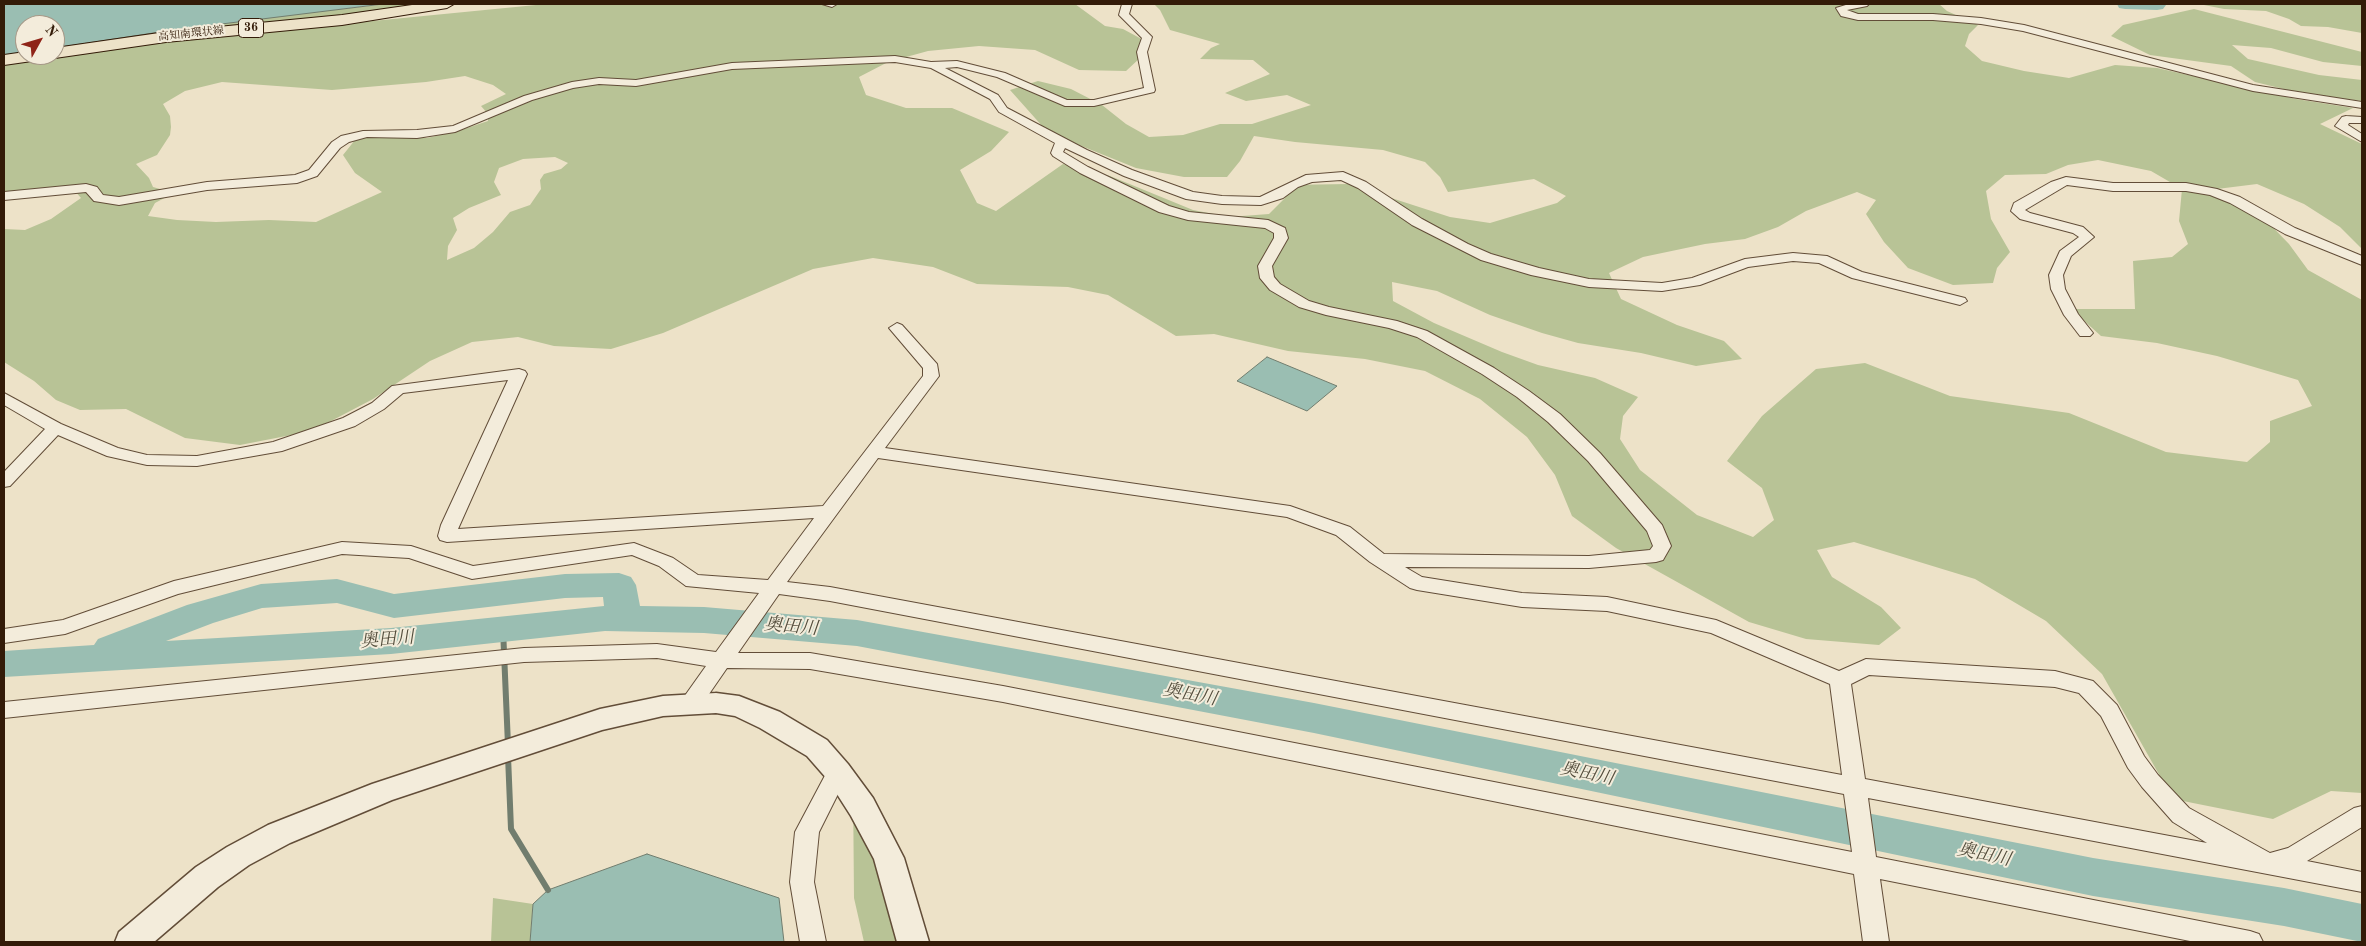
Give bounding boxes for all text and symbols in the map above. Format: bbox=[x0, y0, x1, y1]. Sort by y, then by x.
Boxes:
north arrow bbox=[15, 15, 65, 65]
road number: 36 bbox=[238, 18, 264, 38]
text: N bbox=[42, 23, 60, 40]
street label: 高知南環状線 bbox=[157, 24, 225, 44]
water label: 奥田川 bbox=[763, 614, 819, 640]
water label: 奥田川 bbox=[359, 627, 415, 653]
water label: 奥田川 bbox=[1161, 679, 1219, 711]
water label: 奥田川 bbox=[1558, 758, 1616, 790]
water label: 奥田川 bbox=[1955, 839, 2013, 871]

